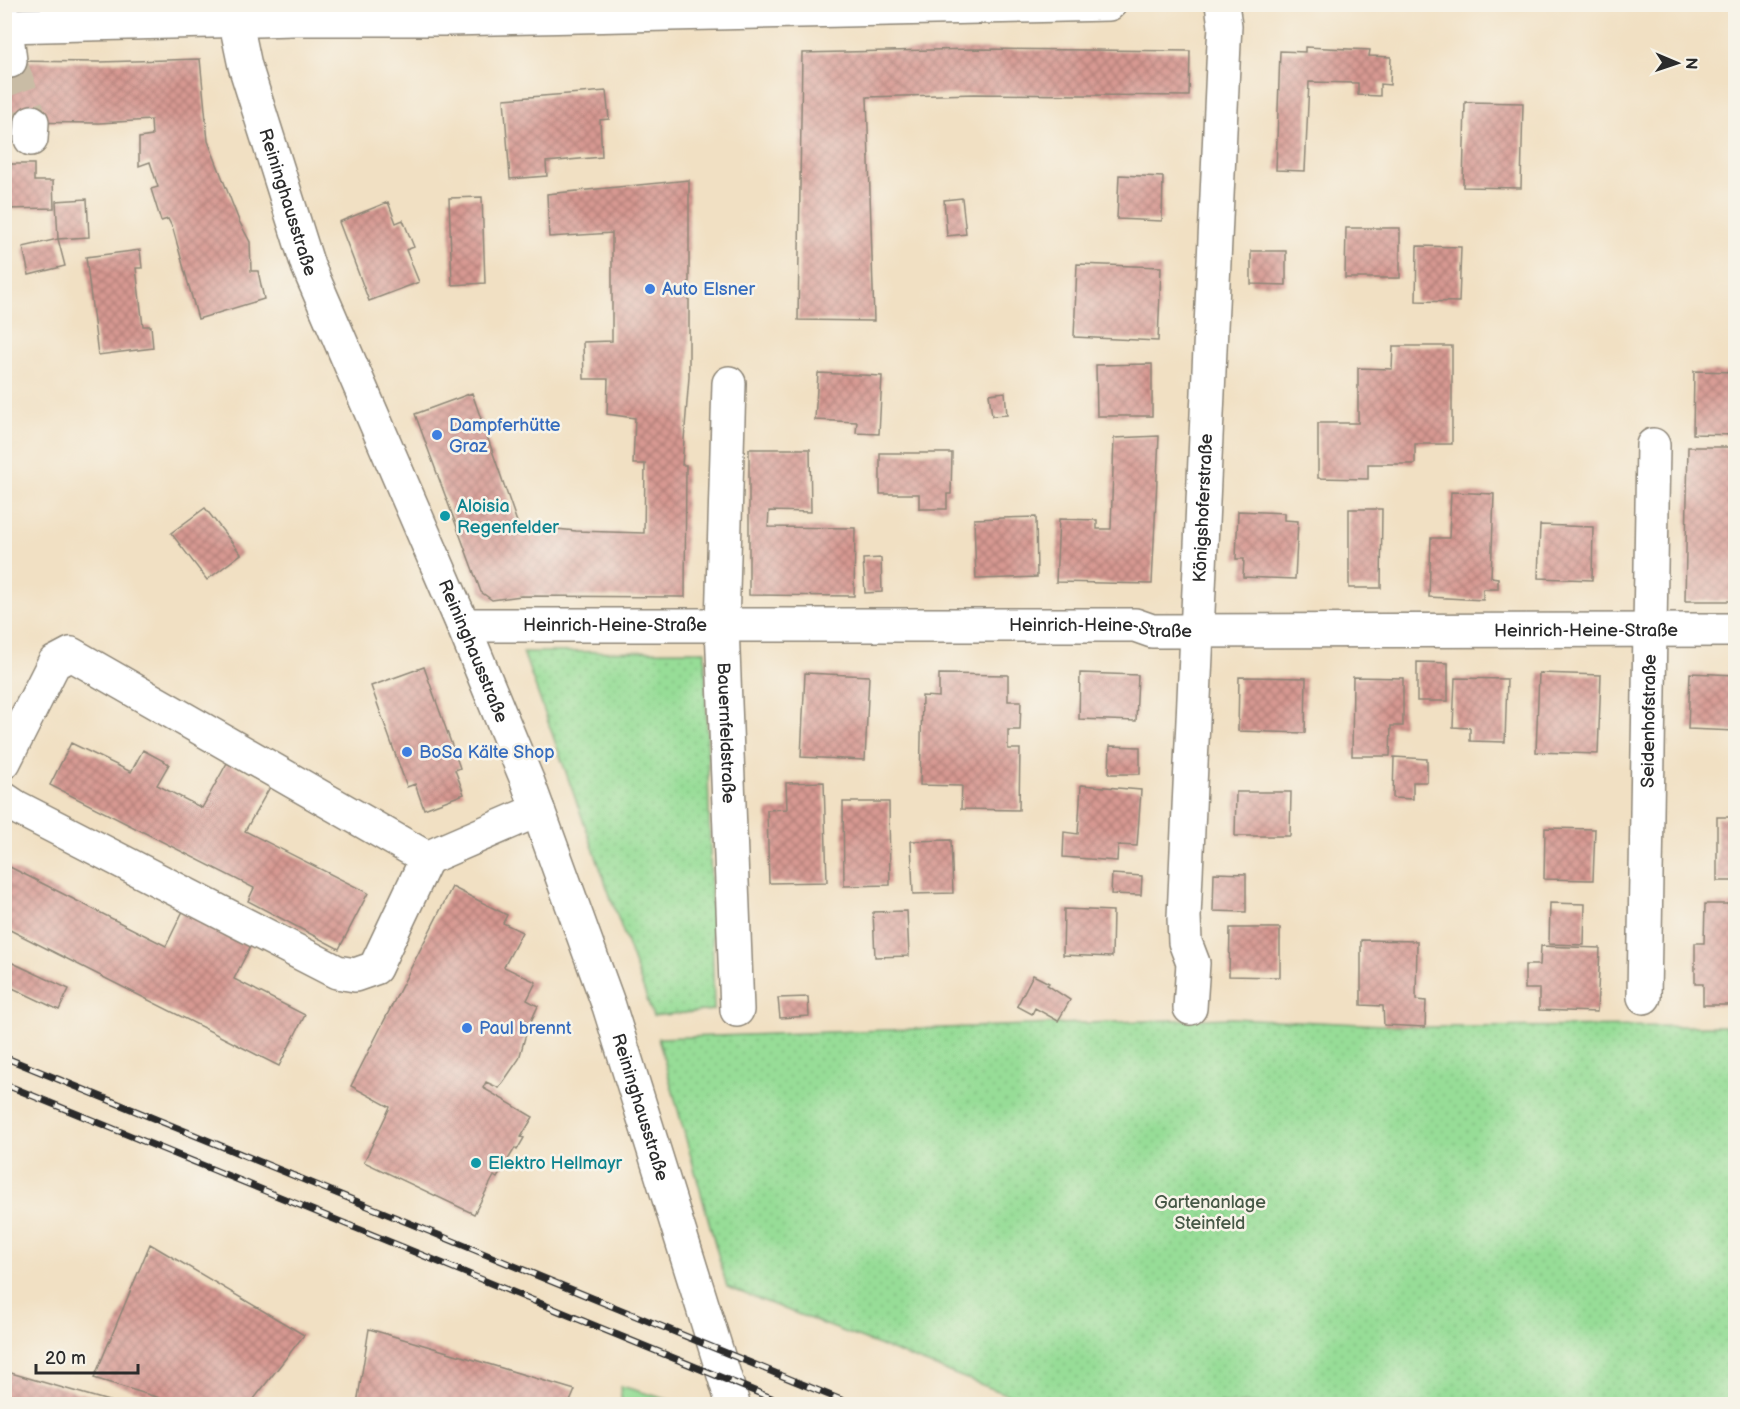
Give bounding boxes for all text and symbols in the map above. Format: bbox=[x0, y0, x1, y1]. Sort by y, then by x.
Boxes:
north arrow bbox=[1647, 33, 1707, 93]
text: N bbox=[1681, 57, 1700, 70]
street label: Reininghausstraße bbox=[254, 126, 321, 279]
place label: Auto Elsner bbox=[662, 279, 756, 300]
marker: Auto Elsner bbox=[643, 282, 657, 296]
place label: Dampferhütte Graz bbox=[449, 415, 561, 457]
marker: Dampferhütte Graz bbox=[430, 428, 444, 442]
street label: Königshoferstraße bbox=[1189, 433, 1217, 583]
place label: Aloisia Regenfelder bbox=[457, 496, 559, 538]
marker: Aloisia Regenfelder bbox=[438, 509, 452, 523]
street label: Reininghausstraße bbox=[434, 576, 512, 726]
street label: Heinrich-Heine-Straße bbox=[523, 615, 707, 636]
street label: Heinrich-Heine-Straße bbox=[1009, 615, 1192, 642]
street label: Heinrich-Heine-Straße bbox=[1494, 620, 1678, 641]
street label: Seidenhofstraße bbox=[1637, 654, 1661, 788]
street label: Bauernfeldstraße bbox=[712, 662, 739, 804]
place label: BoSa Kälte Shop bbox=[419, 742, 555, 763]
marker: BoSa Kälte Shop bbox=[400, 745, 414, 759]
place label: Paul brennt bbox=[479, 1018, 572, 1039]
marker: Paul brennt bbox=[460, 1021, 474, 1035]
street label: Reininghausstraße bbox=[607, 1031, 673, 1184]
place label: Elektro Hellmayr bbox=[488, 1153, 623, 1174]
marker: Elektro Hellmayr bbox=[469, 1156, 483, 1170]
park label: Gartenanlage Steinfeld bbox=[1154, 1192, 1266, 1234]
scale bar bbox=[36, 1337, 138, 1375]
text: 20 m bbox=[45, 1348, 86, 1369]

